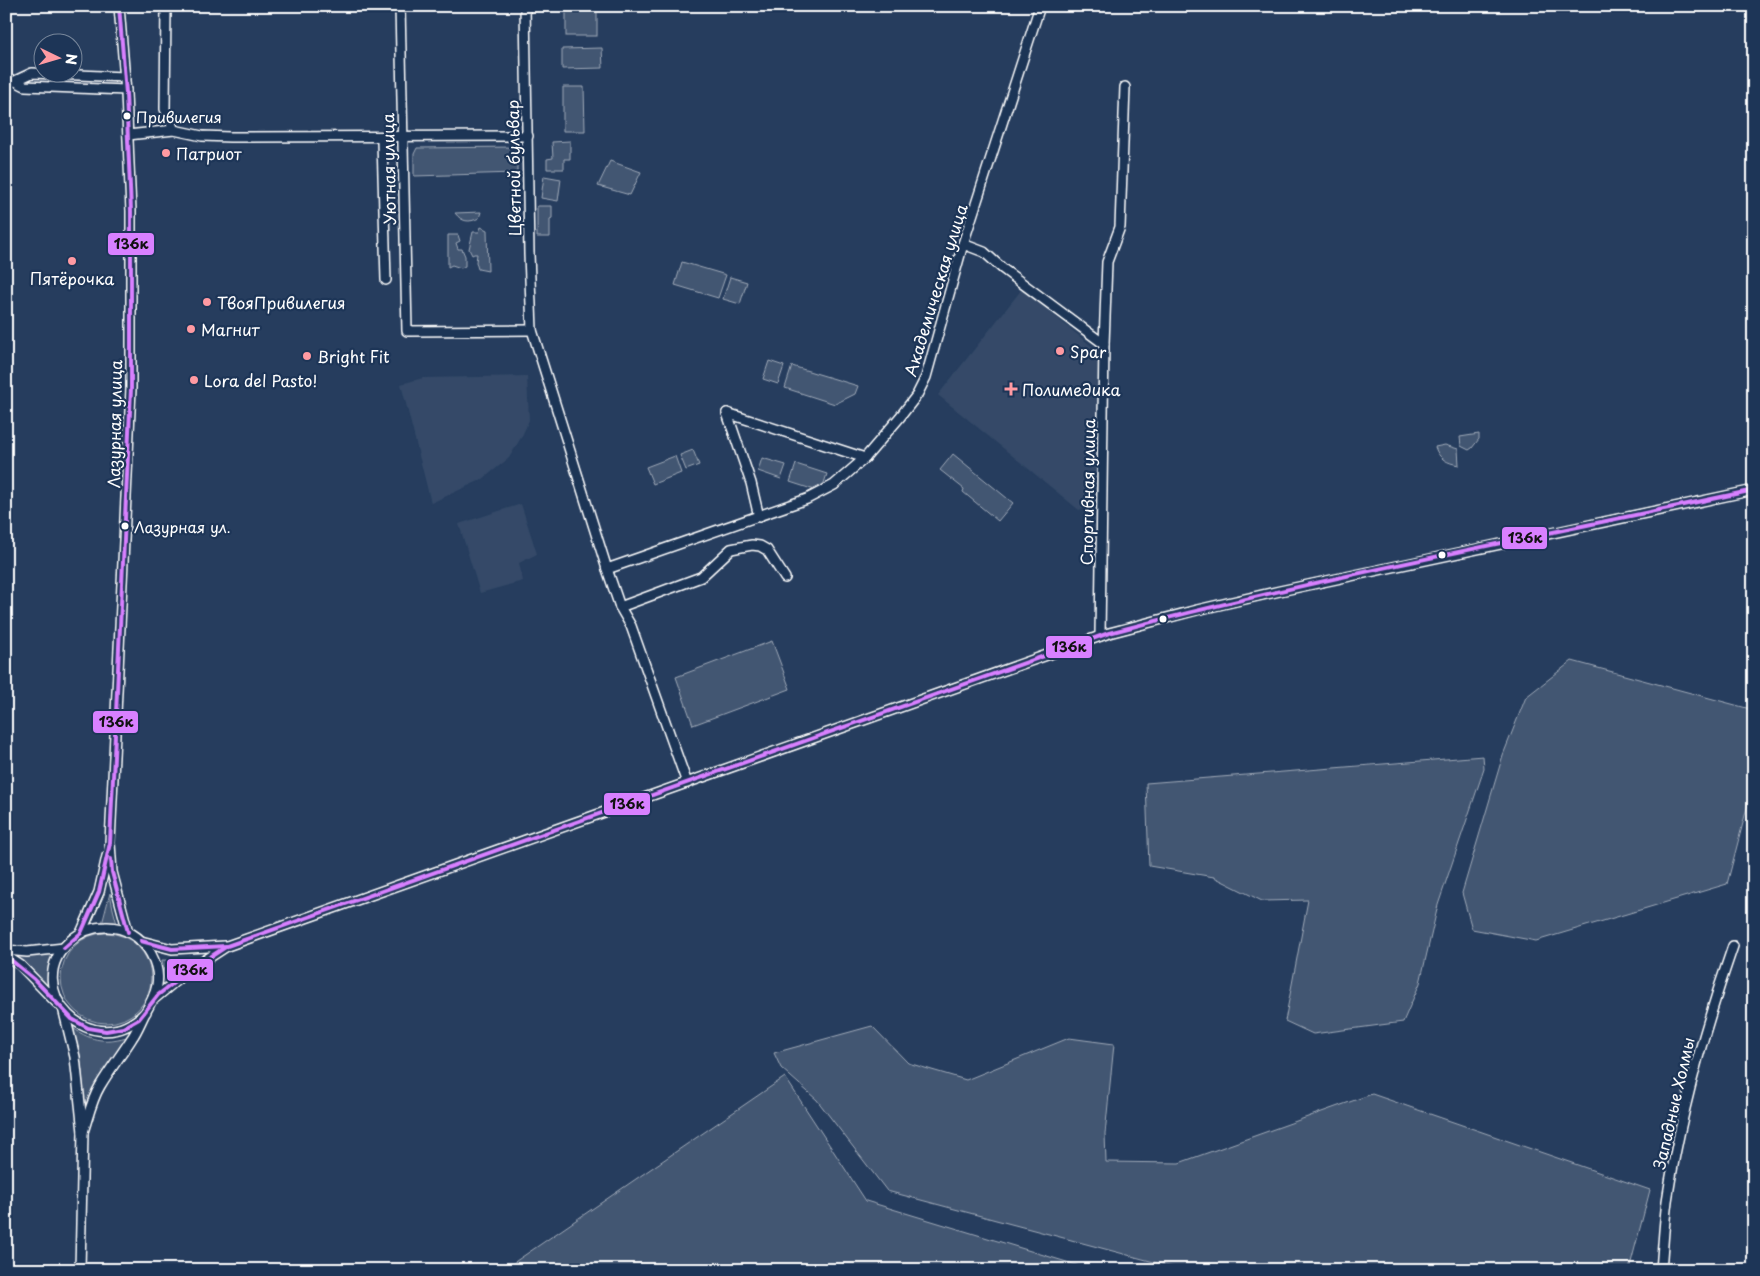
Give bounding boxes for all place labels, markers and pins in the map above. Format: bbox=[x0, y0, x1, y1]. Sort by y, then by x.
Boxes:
place label: Привилегия bbox=[136, 105, 222, 128]
marker: Привилегия bbox=[122, 111, 132, 121]
place label: Патриот bbox=[176, 141, 242, 165]
marker: Патриот bbox=[160, 147, 172, 159]
marker: Пятёрочка bbox=[66, 255, 78, 267]
place label: Пятёрочка bbox=[30, 266, 114, 290]
place label: ТвояПривилегия bbox=[217, 290, 346, 314]
marker: ТвояПривилегия bbox=[201, 296, 213, 308]
place label: Магнит bbox=[201, 317, 261, 341]
marker: Магнит bbox=[185, 323, 197, 335]
place label: Spar bbox=[1070, 339, 1107, 363]
place label: Bright Fit bbox=[317, 344, 390, 368]
marker: Spar bbox=[1054, 345, 1066, 357]
marker: Bright Fit bbox=[301, 350, 313, 362]
place label: Lora del Pasto! bbox=[204, 368, 317, 392]
marker: Lora del Pasto! bbox=[188, 374, 200, 386]
place label: Полимедика bbox=[1022, 377, 1121, 401]
marker: Полимедика bbox=[1004, 382, 1018, 396]
place label: Лазурная ул. bbox=[134, 515, 231, 538]
marker: Лазурная ул. bbox=[120, 521, 130, 531]
unlabelled marker bbox=[1437, 550, 1447, 560]
unlabelled marker bbox=[1158, 614, 1168, 624]

